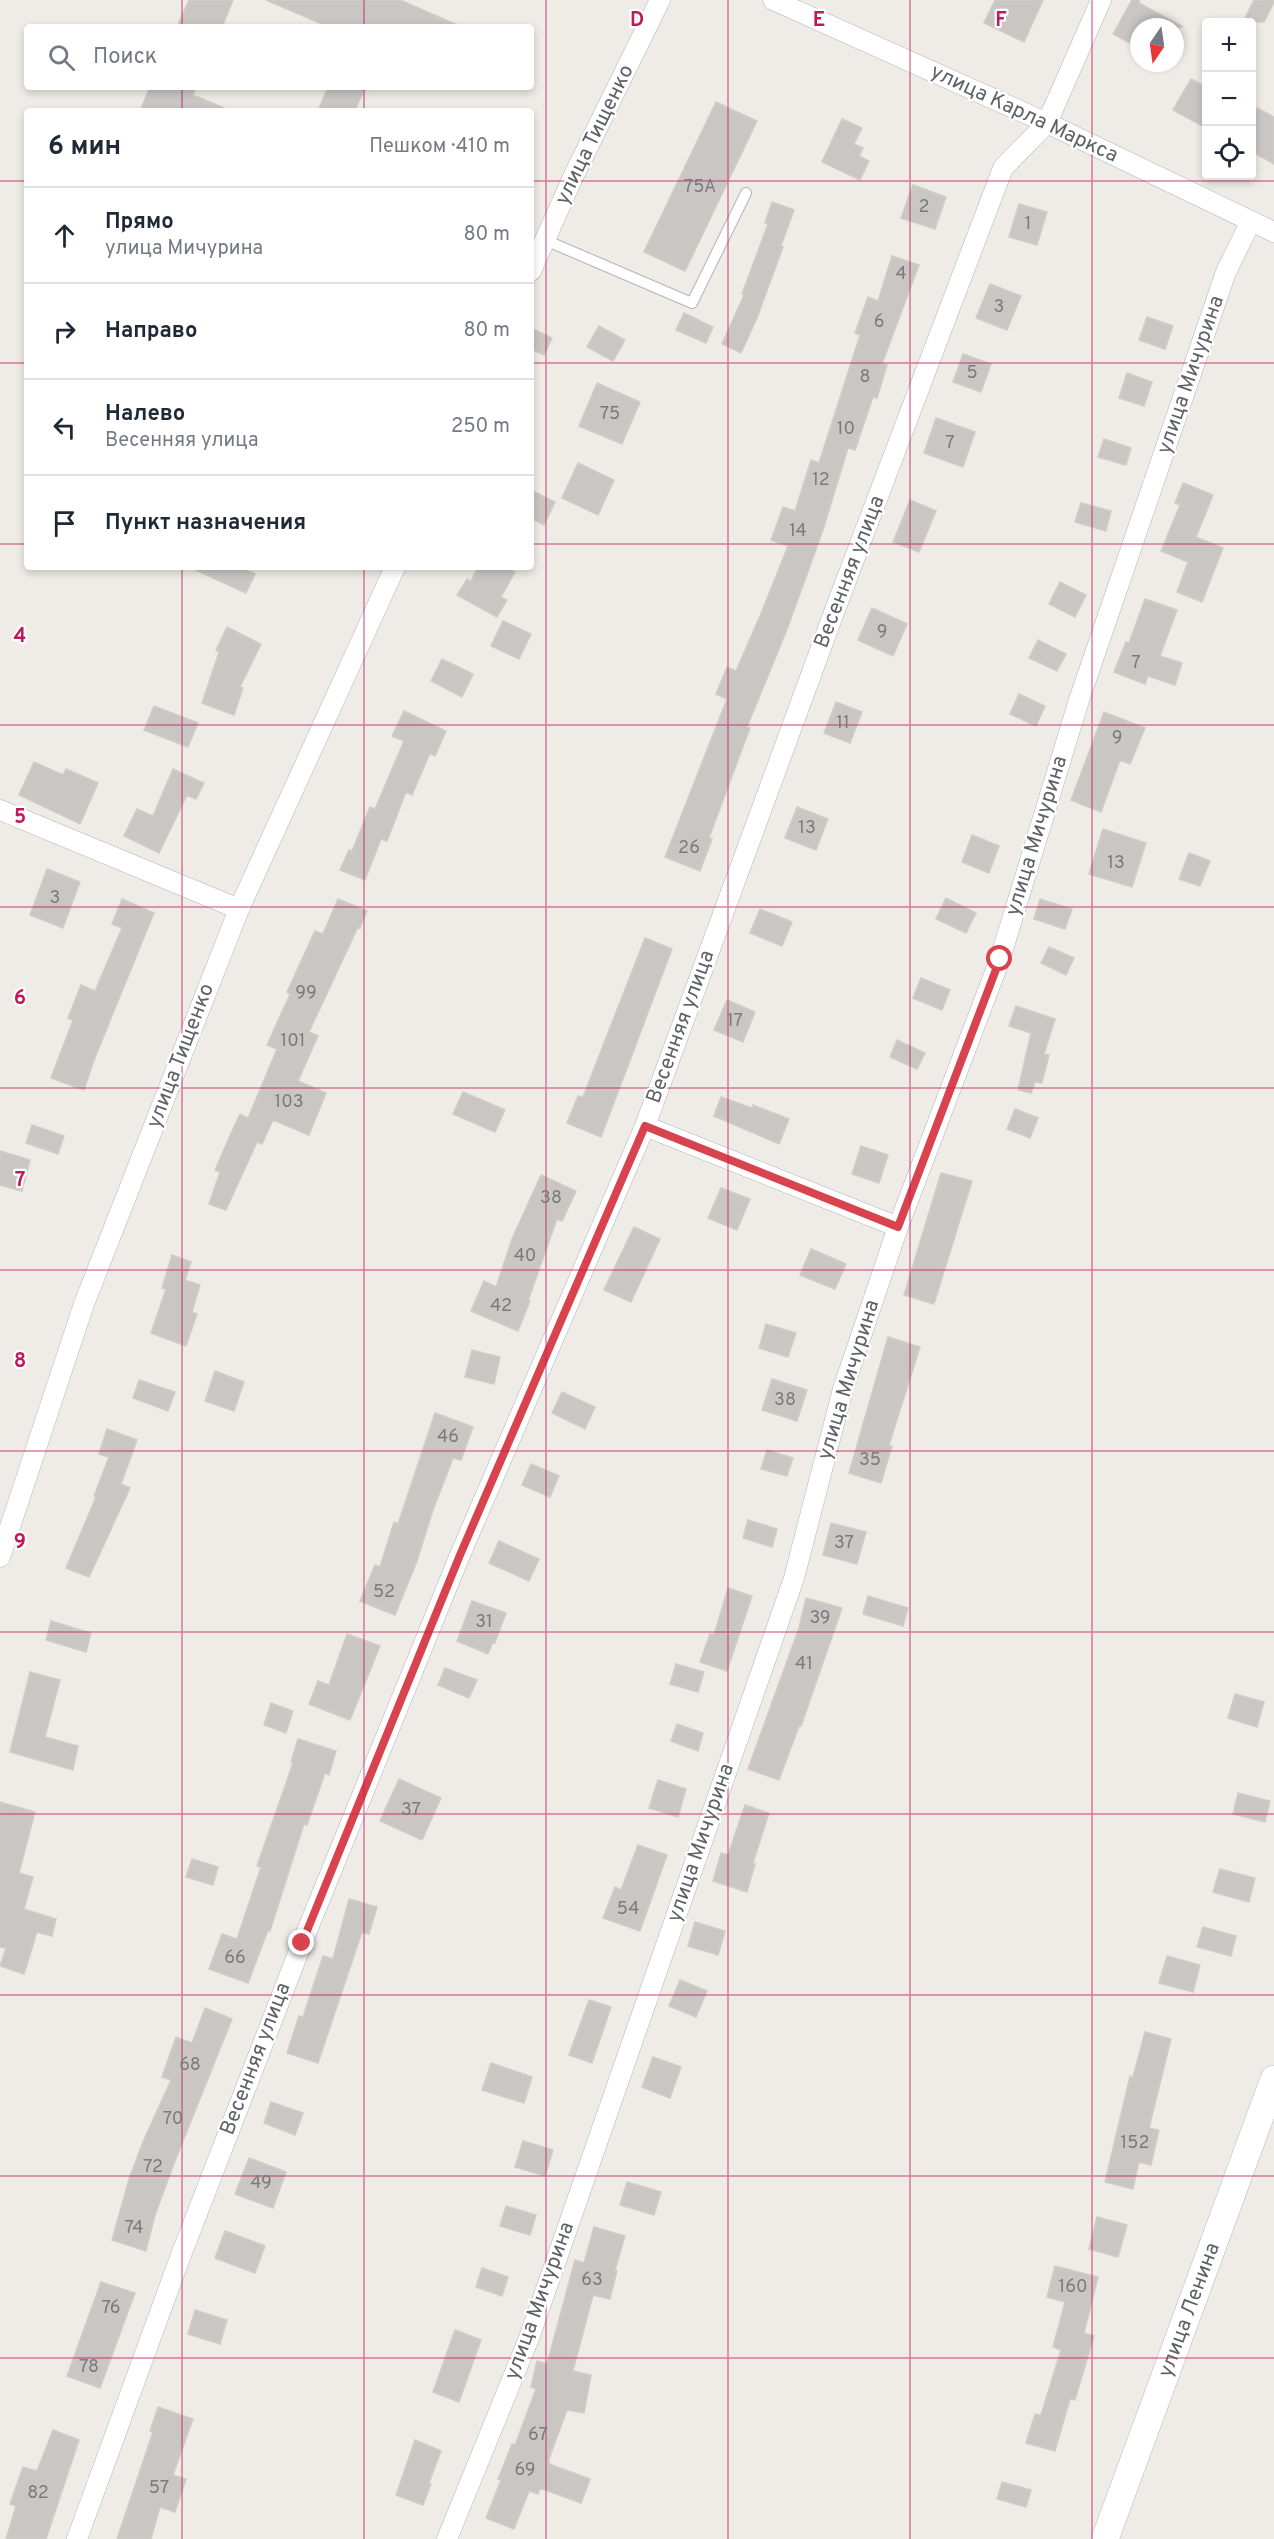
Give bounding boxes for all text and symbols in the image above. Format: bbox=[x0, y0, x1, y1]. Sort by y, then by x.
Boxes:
text: D bbox=[630, 8, 644, 34]
text: E bbox=[813, 8, 825, 34]
text: F bbox=[995, 8, 1007, 34]
north arrow bbox=[1130, 18, 1184, 72]
map controls bbox=[1202, 18, 1256, 180]
button: + bbox=[1202, 18, 1256, 72]
search box bbox=[24, 24, 534, 90]
icon: search bbox=[45, 41, 78, 74]
text: Поиск bbox=[93, 44, 157, 71]
street label: улица Карла Маркса bbox=[926, 59, 1122, 169]
street label: улица Тищенко bbox=[549, 60, 641, 210]
button: − bbox=[1202, 72, 1256, 126]
button: locate bbox=[1202, 126, 1256, 180]
text: 6 мин bbox=[48, 131, 121, 164]
text: Пешком · 410 m bbox=[369, 134, 510, 160]
house number: 75А bbox=[684, 176, 716, 199]
house number: 2 bbox=[918, 196, 930, 219]
text: Прямо bbox=[105, 209, 174, 236]
house number: 1 bbox=[1025, 213, 1031, 236]
icon: ahead bbox=[48, 219, 81, 252]
text: 80 m bbox=[464, 222, 510, 248]
text: улица Мичурина bbox=[105, 236, 263, 262]
house number: 4 bbox=[895, 263, 907, 286]
street label: улица Мичурина bbox=[1151, 292, 1231, 458]
house number: 3 bbox=[994, 296, 1004, 319]
house number: 6 bbox=[874, 311, 884, 334]
icon: right bbox=[48, 315, 81, 348]
text: Направо bbox=[105, 318, 197, 345]
text: 80 m bbox=[464, 318, 510, 344]
house number: 5 bbox=[966, 362, 978, 385]
house number: 8 bbox=[860, 366, 871, 389]
text: Налево bbox=[105, 401, 185, 428]
house number: 75 bbox=[600, 403, 620, 426]
icon: left bbox=[48, 411, 81, 444]
text: 250 m bbox=[451, 414, 510, 440]
house number: 10 bbox=[837, 418, 855, 441]
text: Весенняя улица bbox=[105, 428, 259, 454]
house number: 7 bbox=[945, 432, 955, 455]
house number: 12 bbox=[812, 469, 830, 492]
street label: Весенняя улица bbox=[809, 492, 891, 652]
icon: arrive bbox=[48, 507, 81, 540]
text: Пункт назначения bbox=[105, 510, 306, 537]
house number: 14 bbox=[789, 520, 807, 543]
house number: 9 bbox=[877, 621, 887, 644]
text: 4 bbox=[14, 624, 26, 650]
house number: 7 bbox=[1131, 652, 1141, 675]
house number: 11 bbox=[836, 712, 850, 735]
house number: 9 bbox=[1112, 727, 1122, 750]
street label: улица Мичурина bbox=[1000, 753, 1074, 919]
text: 5 bbox=[14, 805, 26, 831]
house number: 13 bbox=[798, 817, 816, 840]
house number: 26 bbox=[678, 837, 700, 860]
house number: 13 bbox=[1107, 852, 1125, 875]
house number: 3 bbox=[50, 887, 60, 910]
route start bbox=[986, 945, 1012, 971]
street label: Весенняя улица bbox=[641, 947, 721, 1107]
street label: улица Тищенко bbox=[141, 980, 221, 1132]
house number: 99 bbox=[295, 982, 317, 1005]
text: 6 bbox=[14, 986, 26, 1012]
house number: 17 bbox=[727, 1010, 743, 1033]
house number: 101 bbox=[281, 1030, 305, 1053]
house number: 103 bbox=[274, 1091, 304, 1114]
text: 7 bbox=[15, 1168, 25, 1194]
house number: 38 bbox=[540, 1187, 562, 1210]
house number: 40 bbox=[514, 1245, 536, 1268]
house number: 42 bbox=[490, 1295, 512, 1318]
street label: улица Мичурина bbox=[812, 1297, 886, 1463]
text: 8 bbox=[14, 1349, 26, 1375]
house number: 38 bbox=[774, 1389, 796, 1412]
house number: 46 bbox=[437, 1426, 459, 1449]
house number: 35 bbox=[859, 1449, 881, 1472]
text: 9 bbox=[14, 1530, 26, 1556]
house number: 37 bbox=[834, 1532, 854, 1555]
house number: 52 bbox=[373, 1581, 395, 1604]
house number: 39 bbox=[809, 1607, 831, 1630]
house number: 31 bbox=[475, 1611, 493, 1634]
house number: 41 bbox=[795, 1653, 813, 1676]
street label: улица Мичурина bbox=[661, 1760, 741, 1926]
house number: 37 bbox=[401, 1799, 421, 1822]
house number: 54 bbox=[617, 1898, 639, 1921]
route end bbox=[288, 1929, 314, 1955]
house number: 66 bbox=[224, 1947, 246, 1970]
street label: Весенняя улица bbox=[215, 1979, 297, 2139]
house number: 68 bbox=[179, 2054, 201, 2077]
house number: 70 bbox=[163, 2108, 183, 2131]
house number: 152 bbox=[1121, 2132, 1149, 2155]
house number: 72 bbox=[143, 2156, 163, 2179]
house number: 49 bbox=[250, 2172, 272, 2195]
house number: 74 bbox=[125, 2217, 143, 2240]
street label: улица Мичурина bbox=[499, 2218, 581, 2384]
street label: улица Ленина bbox=[1152, 2239, 1226, 2381]
house number: 63 bbox=[581, 2269, 603, 2292]
house number: 160 bbox=[1058, 2276, 1088, 2299]
house number: 76 bbox=[101, 2297, 121, 2320]
house number: 78 bbox=[79, 2356, 99, 2379]
house number: 67 bbox=[528, 2424, 548, 2447]
house number: 69 bbox=[515, 2459, 535, 2482]
house number: 57 bbox=[149, 2477, 169, 2500]
house number: 82 bbox=[27, 2482, 49, 2505]

